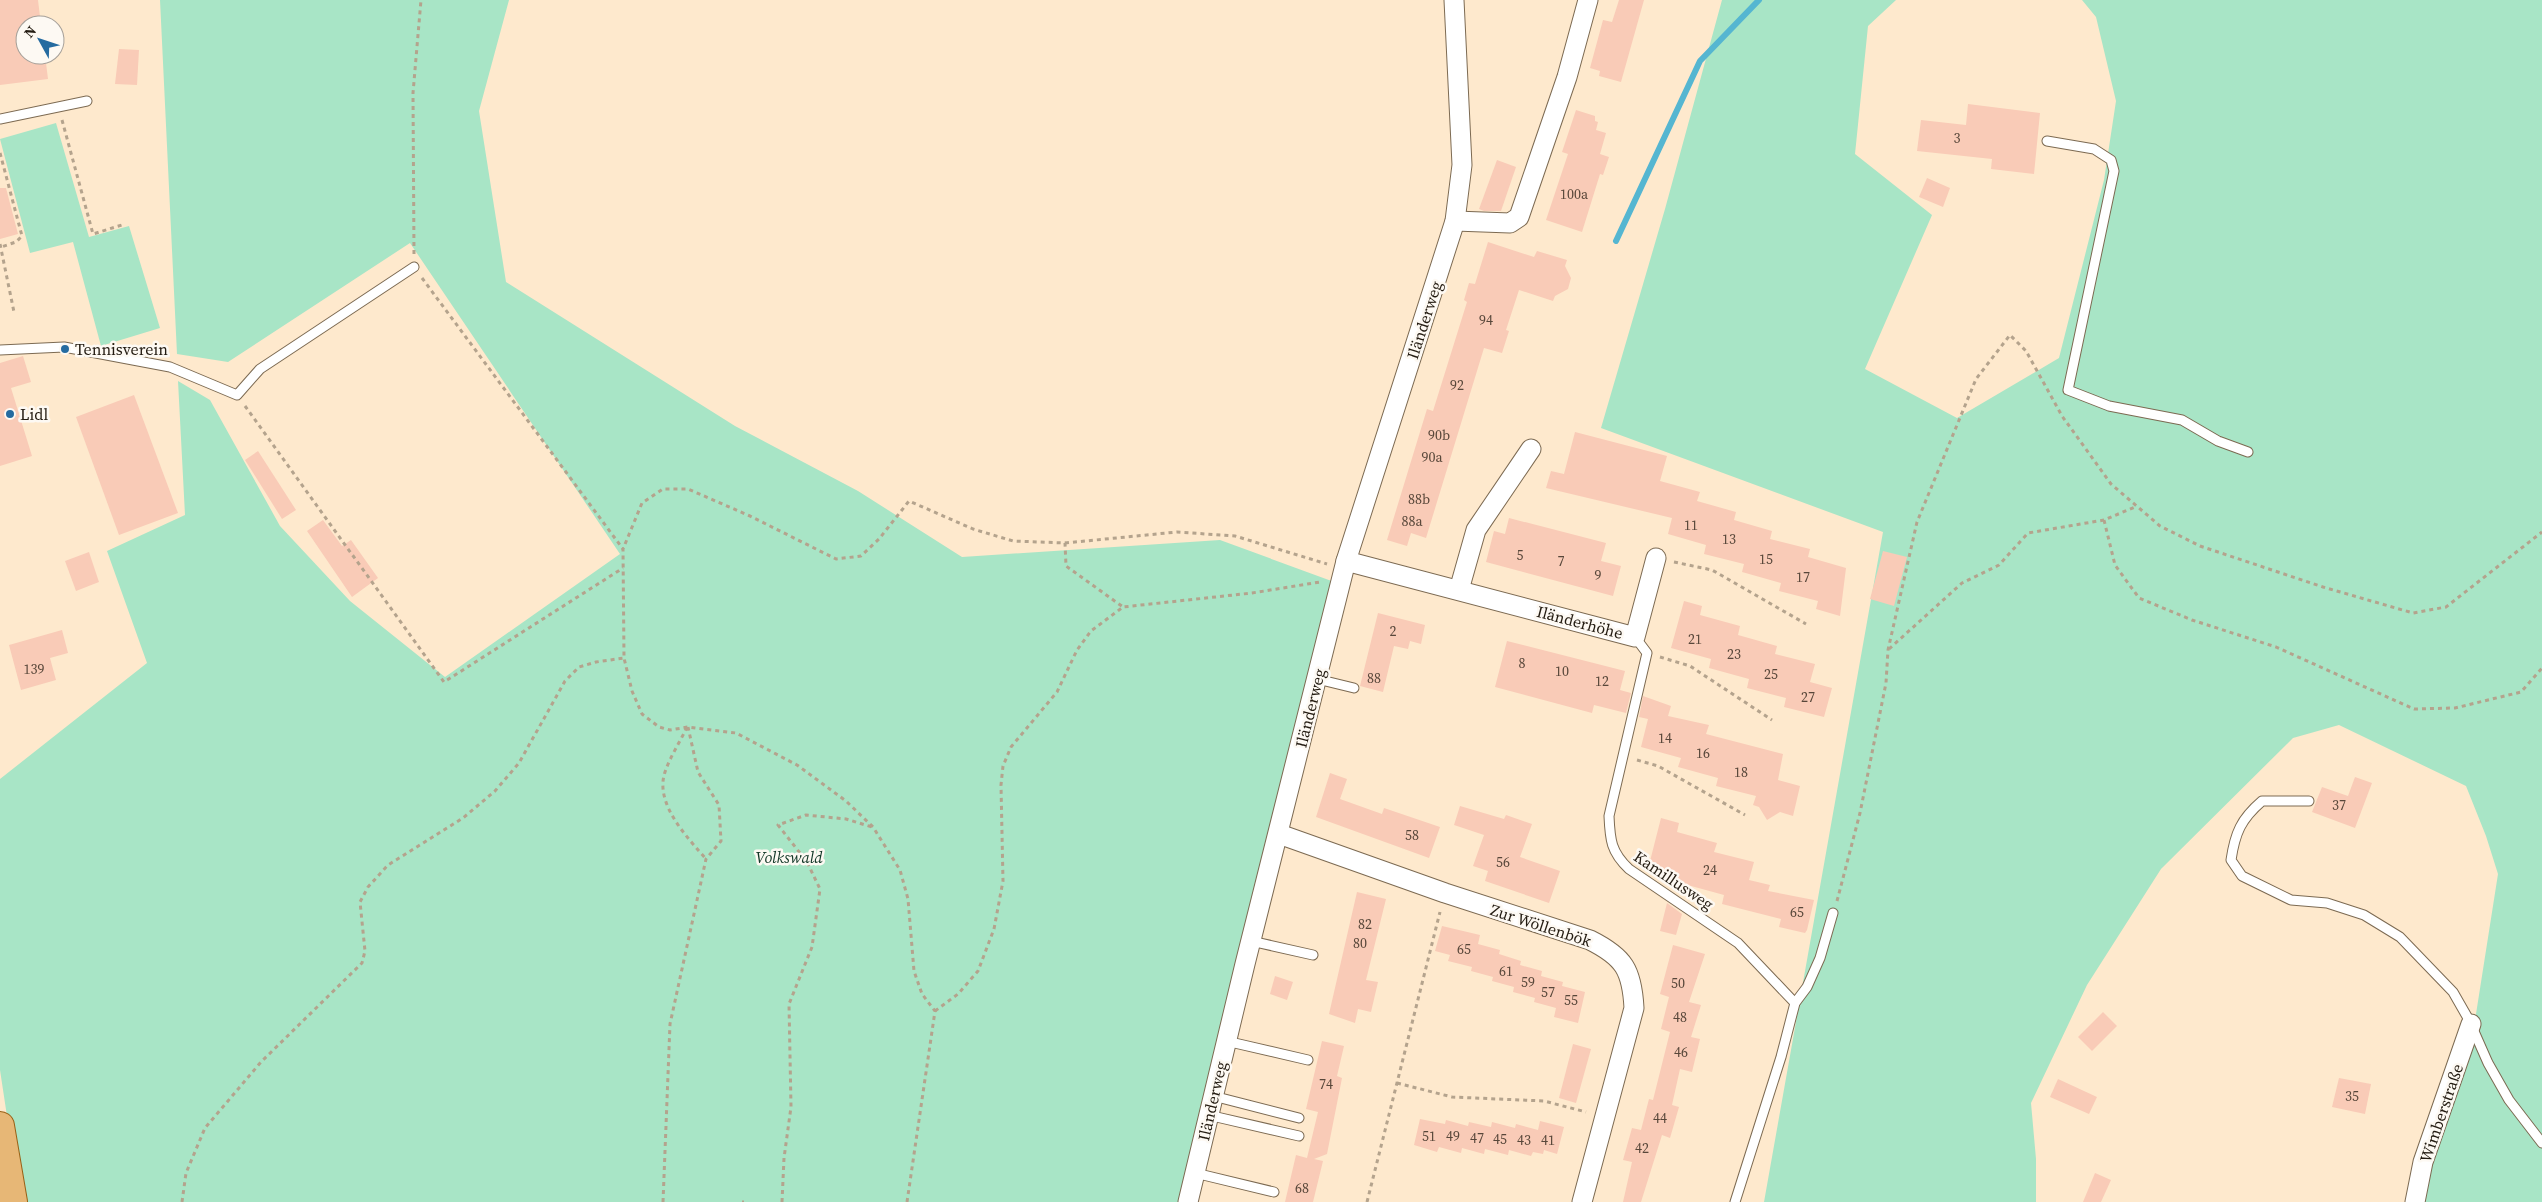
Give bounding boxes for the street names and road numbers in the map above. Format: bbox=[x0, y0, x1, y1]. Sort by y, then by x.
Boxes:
street label: Iländerweg bbox=[1401, 278, 1447, 362]
street label: Iländerhöhe bbox=[1535, 600, 1625, 644]
street label: Iländerweg bbox=[1290, 666, 1330, 750]
street label: Kamillusweg bbox=[1630, 845, 1718, 915]
street label: Zur Wöllenbök bbox=[1488, 898, 1595, 952]
street label: Iländerweg bbox=[1192, 1059, 1232, 1143]
street label: Wimberstraße bbox=[2414, 1061, 2468, 1165]

